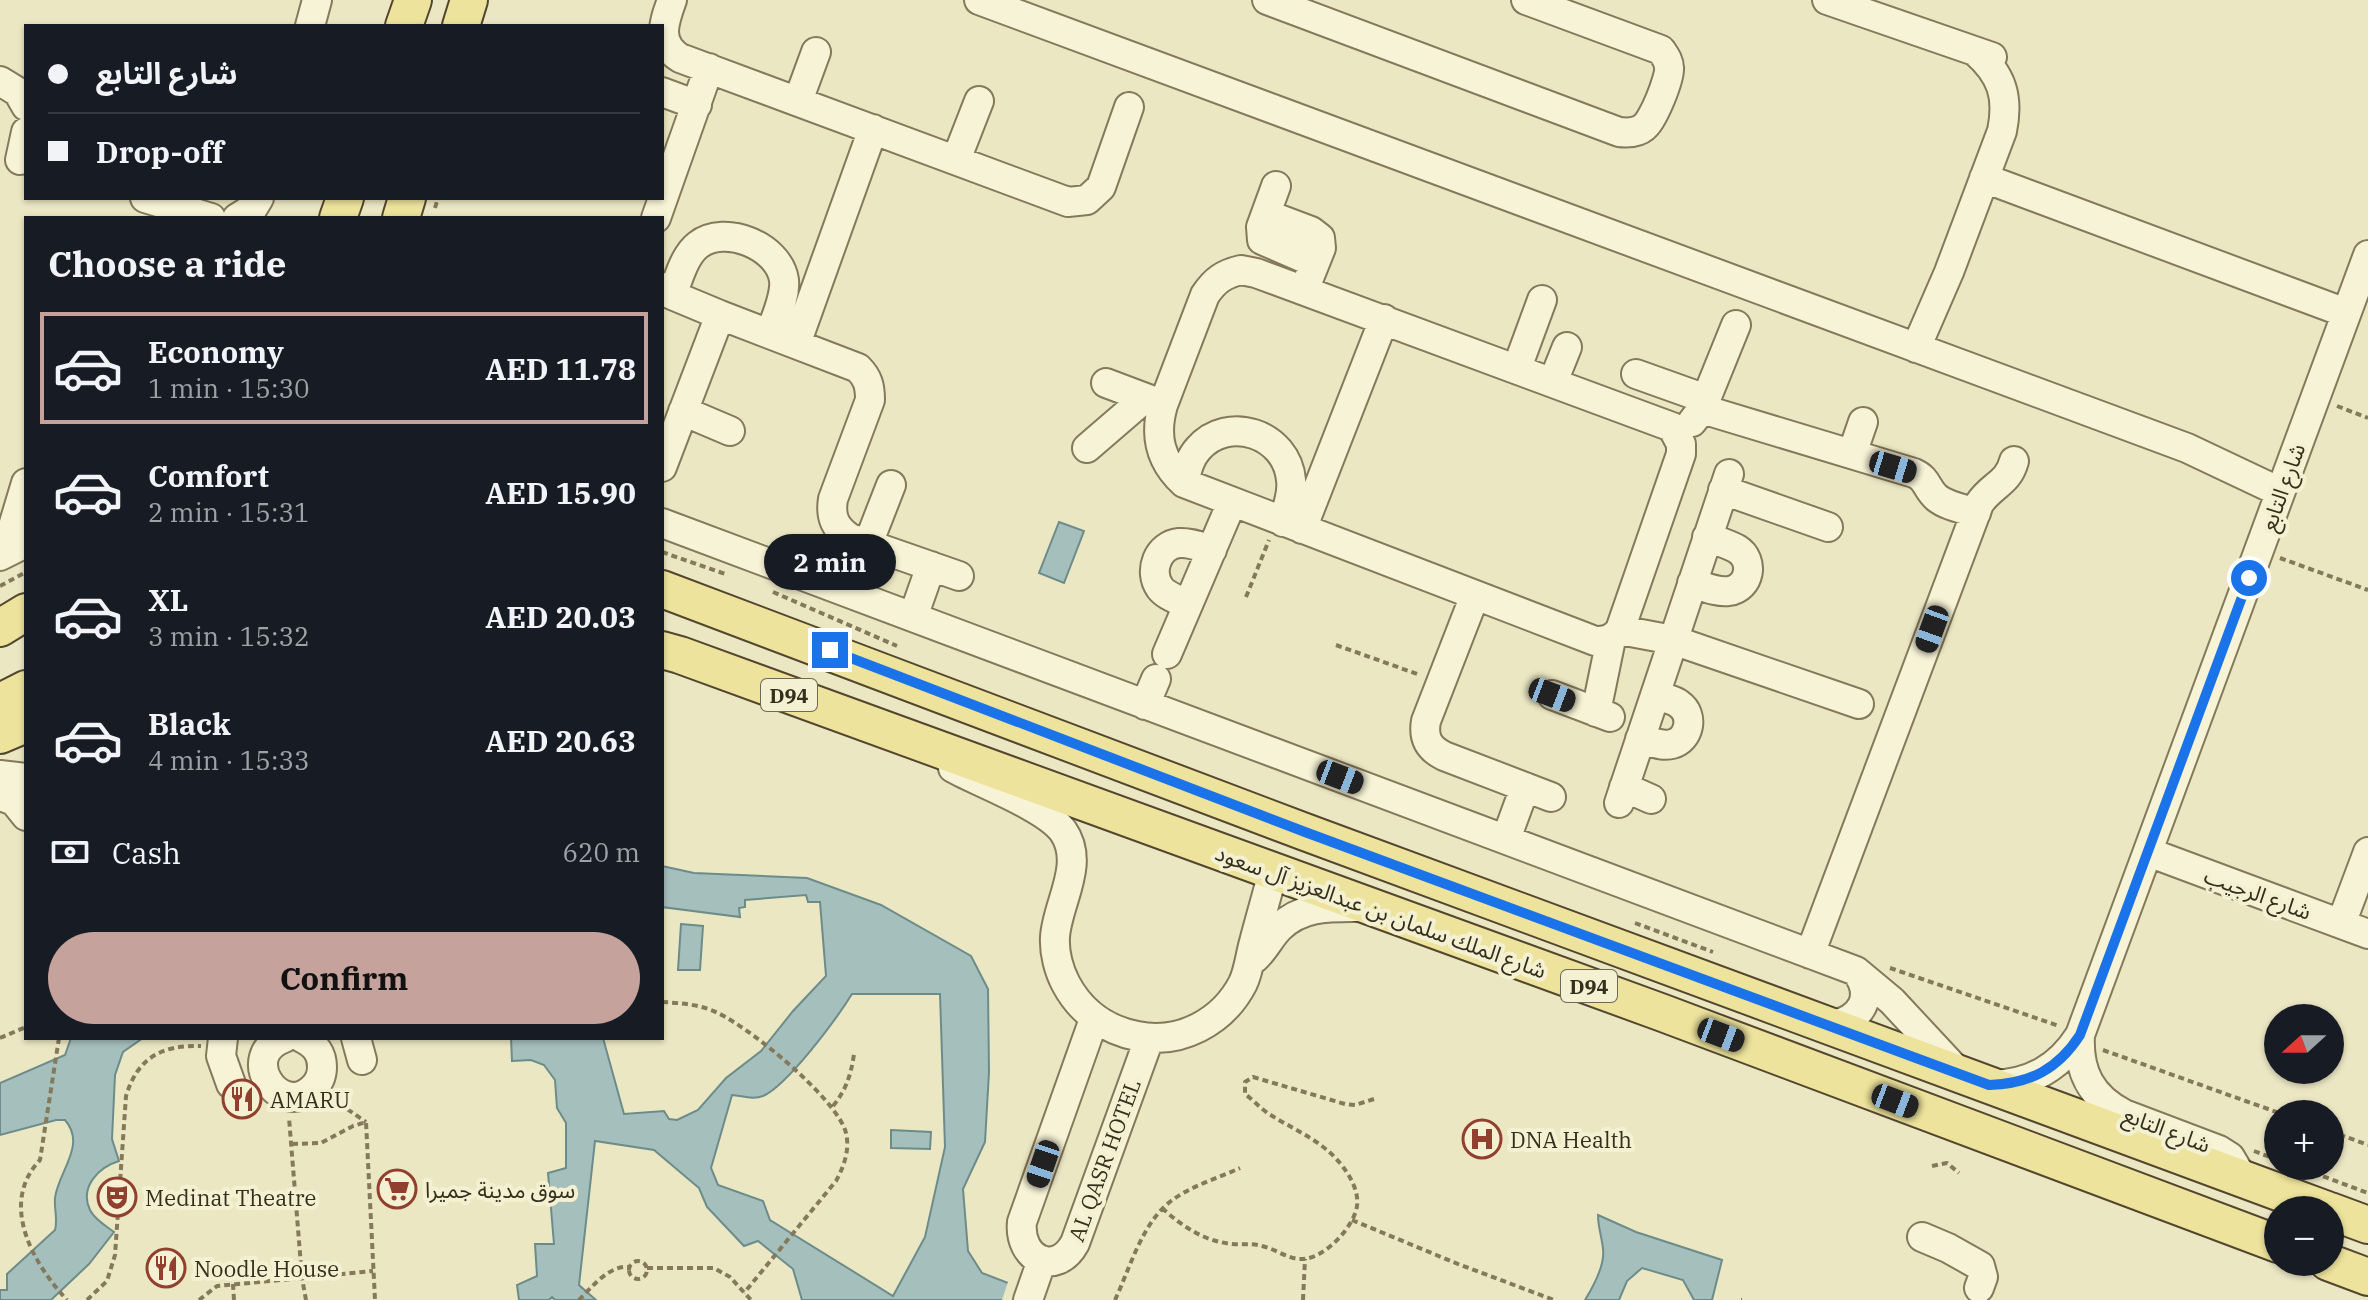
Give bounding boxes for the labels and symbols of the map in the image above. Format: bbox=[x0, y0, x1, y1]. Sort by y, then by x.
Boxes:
street label: شارع التابع bbox=[2253, 439, 2314, 536]
car bbox=[1867, 449, 1919, 485]
callout: 2 min bbox=[764, 534, 896, 590]
route start bbox=[2231, 560, 2267, 596]
car bbox=[1913, 602, 1951, 656]
route end bbox=[812, 632, 848, 668]
car bbox=[1525, 675, 1579, 715]
road number: D94 bbox=[761, 679, 817, 711]
car bbox=[1313, 757, 1367, 797]
street label: شارع الملك سلمان بن عبدالعزيز آل سعود bbox=[1210, 837, 1551, 987]
street label: شارع الرجيب bbox=[2199, 860, 2316, 929]
road number: D94 bbox=[1561, 970, 1617, 1002]
north arrow bbox=[2264, 1004, 2344, 1084]
car bbox=[1694, 1015, 1748, 1055]
street label: AL QASR HOTEL bbox=[1061, 1075, 1147, 1245]
restaurant icon: AMARU bbox=[221, 1078, 263, 1120]
car bbox=[1868, 1081, 1922, 1121]
place label: AMARU bbox=[270, 1085, 350, 1114]
street label: شارع التابع bbox=[2118, 1099, 2215, 1162]
hospital icon: DNA Health bbox=[1461, 1118, 1503, 1160]
place label: DNA Health bbox=[1510, 1125, 1632, 1154]
car bbox=[1024, 1137, 1062, 1191]
supermarket icon: سوق مدينة جميرا bbox=[376, 1168, 418, 1210]
place label: سوق مدينة جميرا bbox=[425, 1175, 575, 1204]
theatre icon: Medinat Theatre bbox=[96, 1176, 138, 1218]
place label: Medinat Theatre bbox=[145, 1183, 316, 1212]
restaurant icon: Noodle House bbox=[145, 1247, 187, 1289]
place label: Noodle House bbox=[194, 1254, 339, 1283]

